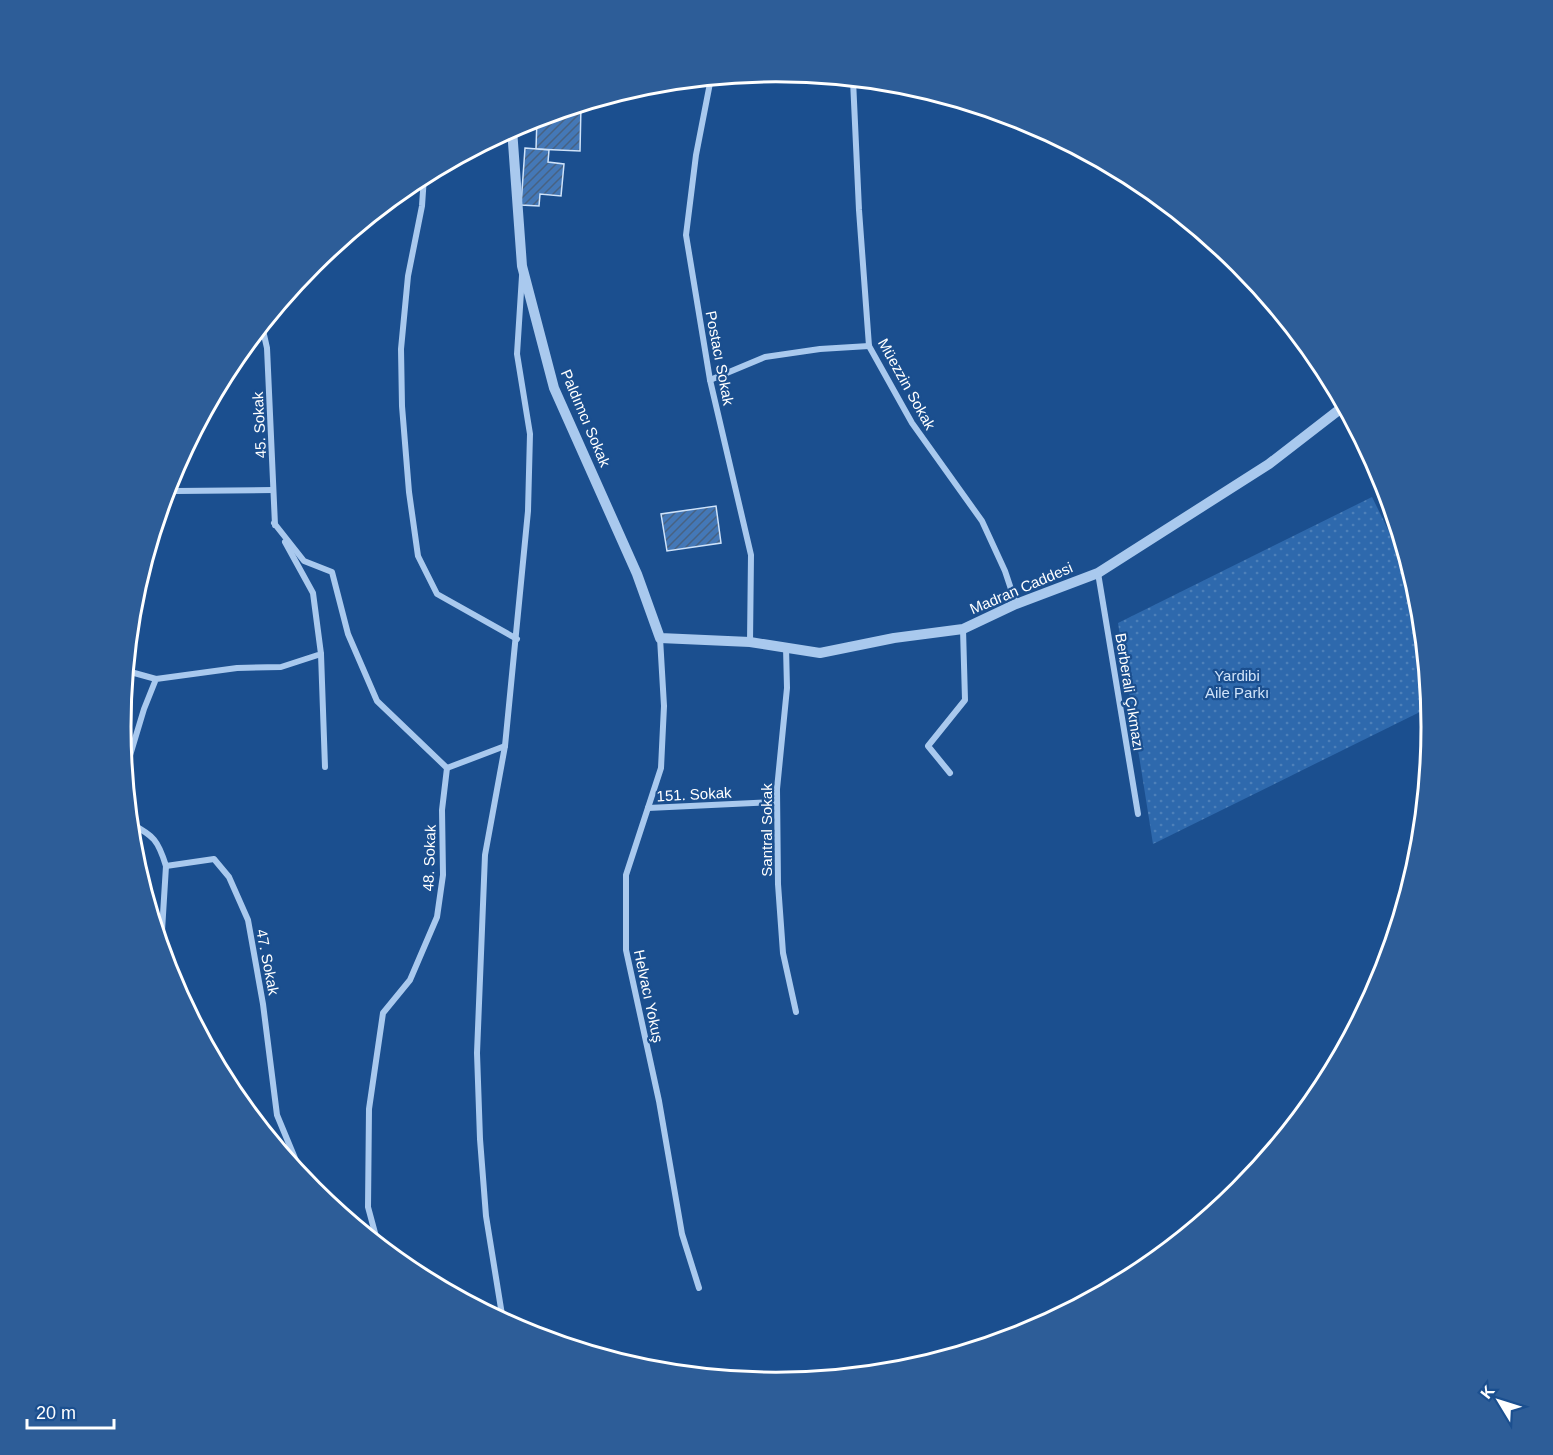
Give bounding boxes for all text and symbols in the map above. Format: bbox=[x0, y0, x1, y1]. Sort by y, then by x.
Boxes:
street label: Postacı Sokak bbox=[703, 309, 738, 407]
street label: Müezzin Sokak bbox=[875, 335, 939, 433]
street label: Paldımcı Sokak bbox=[558, 367, 614, 470]
street label: 45. Sokak bbox=[249, 391, 269, 459]
street label: Madran Caddesi bbox=[967, 559, 1075, 617]
street label: Berberali Çıkmazı bbox=[1112, 632, 1148, 752]
park label: Yardibi Aile Parkı bbox=[1205, 667, 1269, 701]
street label: Santral Sokak bbox=[758, 783, 775, 877]
street label: 151. Sokak bbox=[656, 784, 732, 804]
street label: 48. Sokak bbox=[419, 824, 439, 892]
street label: 47. Sokak bbox=[253, 928, 283, 997]
street label: Helvacı Yokuş bbox=[631, 948, 667, 1044]
north arrow bbox=[1469, 1371, 1529, 1431]
text: K bbox=[1477, 1382, 1498, 1402]
scale bar bbox=[27, 1392, 114, 1430]
text: 20 m bbox=[36, 1403, 76, 1423]

